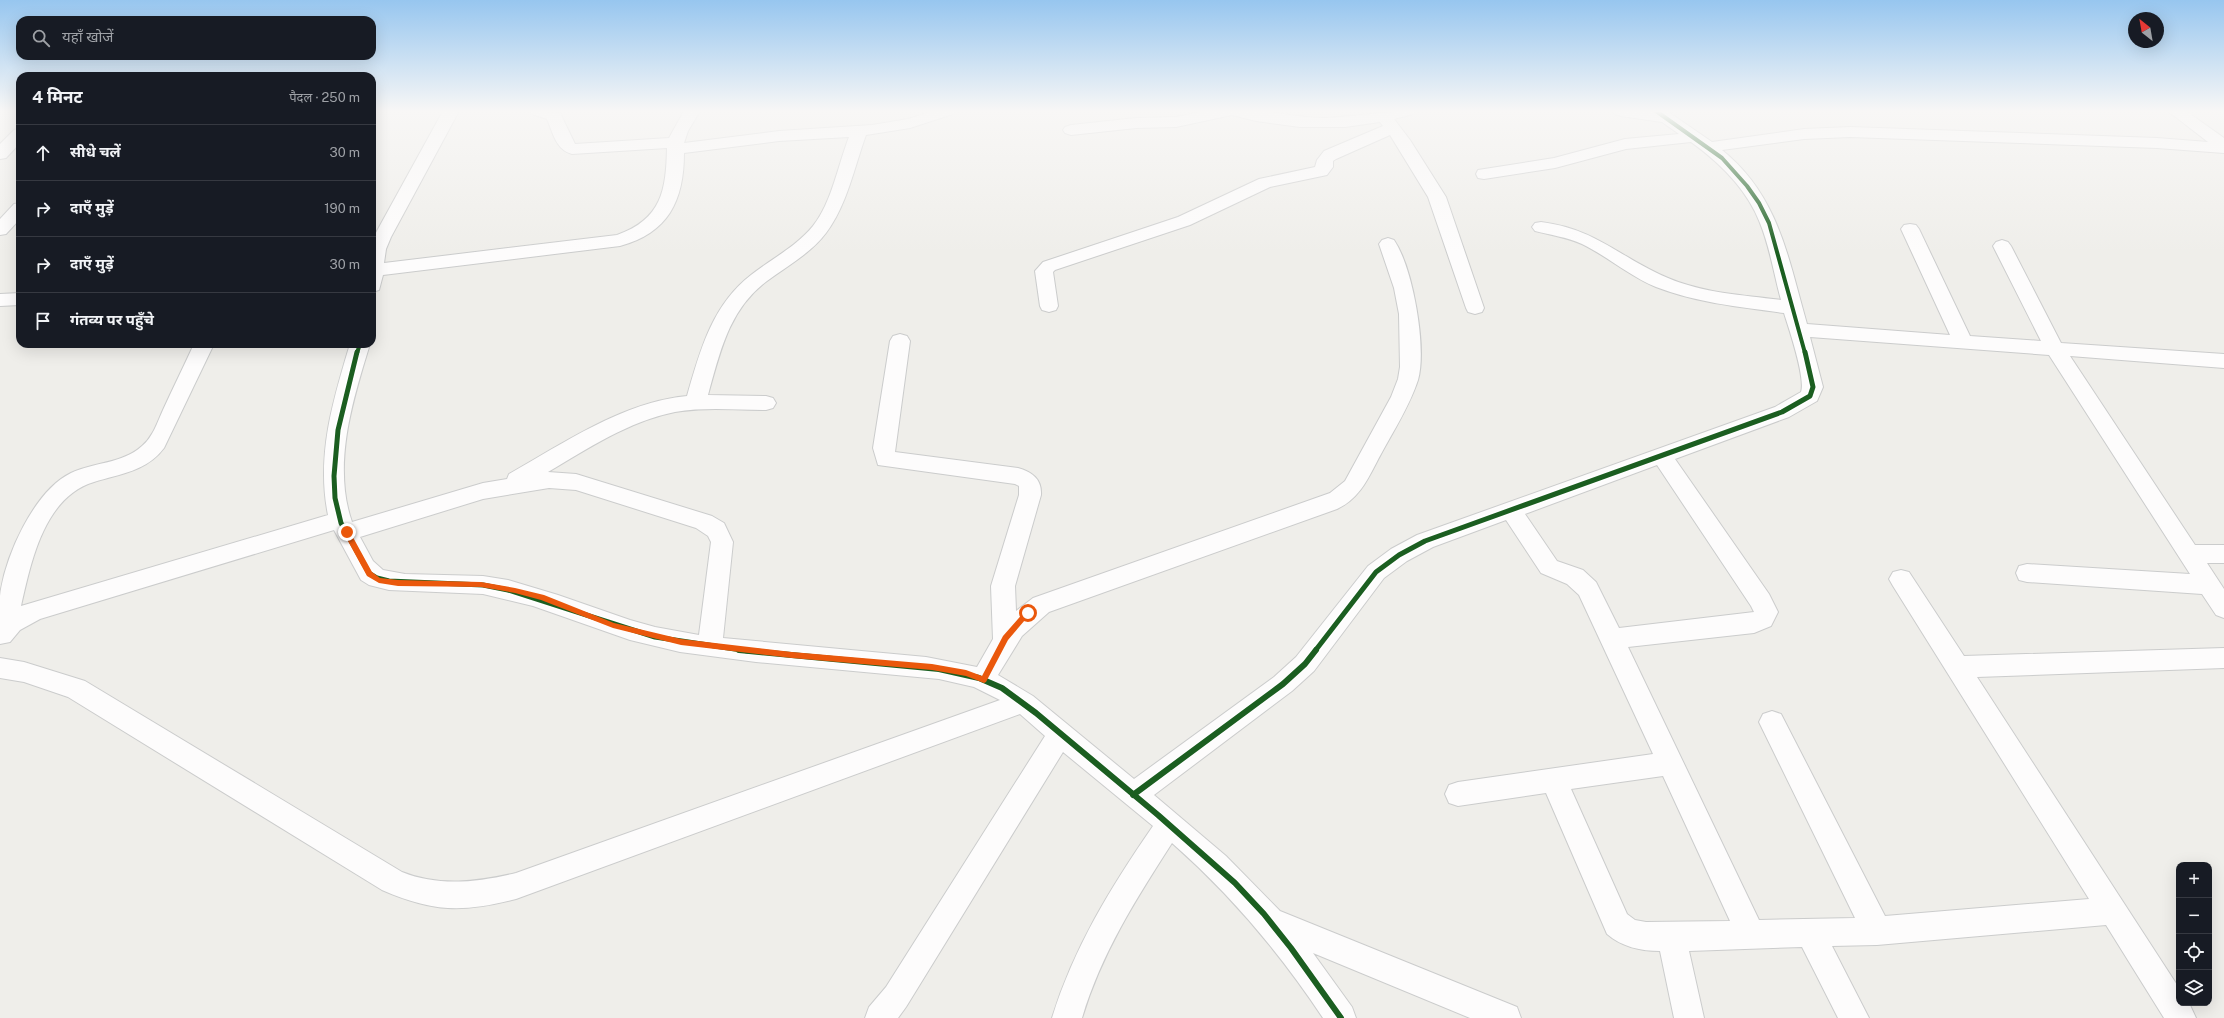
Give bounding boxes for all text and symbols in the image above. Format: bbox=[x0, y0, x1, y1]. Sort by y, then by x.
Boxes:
north arrow bbox=[2128, 12, 2164, 48]
search box bbox=[16, 16, 376, 60]
icon: search bbox=[30, 27, 52, 49]
text: यहाँ खोजें bbox=[62, 28, 113, 45]
text: 4 मिनट bbox=[32, 87, 83, 107]
text: पैदल · 250 m bbox=[289, 90, 360, 105]
icon: ahead bbox=[32, 142, 54, 164]
text: सीधे चलें bbox=[70, 143, 121, 160]
text: 30 m bbox=[330, 145, 360, 160]
icon: right bbox=[32, 198, 54, 220]
text: दाएँ मुड़ें bbox=[70, 199, 114, 216]
text: 190 m bbox=[324, 201, 360, 216]
icon: right bbox=[32, 254, 54, 276]
text: दाएँ मुड़ें bbox=[70, 255, 114, 272]
text: 30 m bbox=[330, 257, 360, 272]
icon: arrive bbox=[32, 310, 54, 332]
text: गंतव्य पर पहुँचे bbox=[70, 311, 154, 328]
route end bbox=[338, 523, 356, 541]
route start bbox=[1019, 604, 1037, 622]
map controls bbox=[2176, 862, 2212, 1006]
button: + bbox=[2176, 862, 2212, 898]
button: − bbox=[2176, 898, 2212, 934]
button: locate bbox=[2176, 934, 2212, 970]
button: layers bbox=[2176, 970, 2212, 1006]

